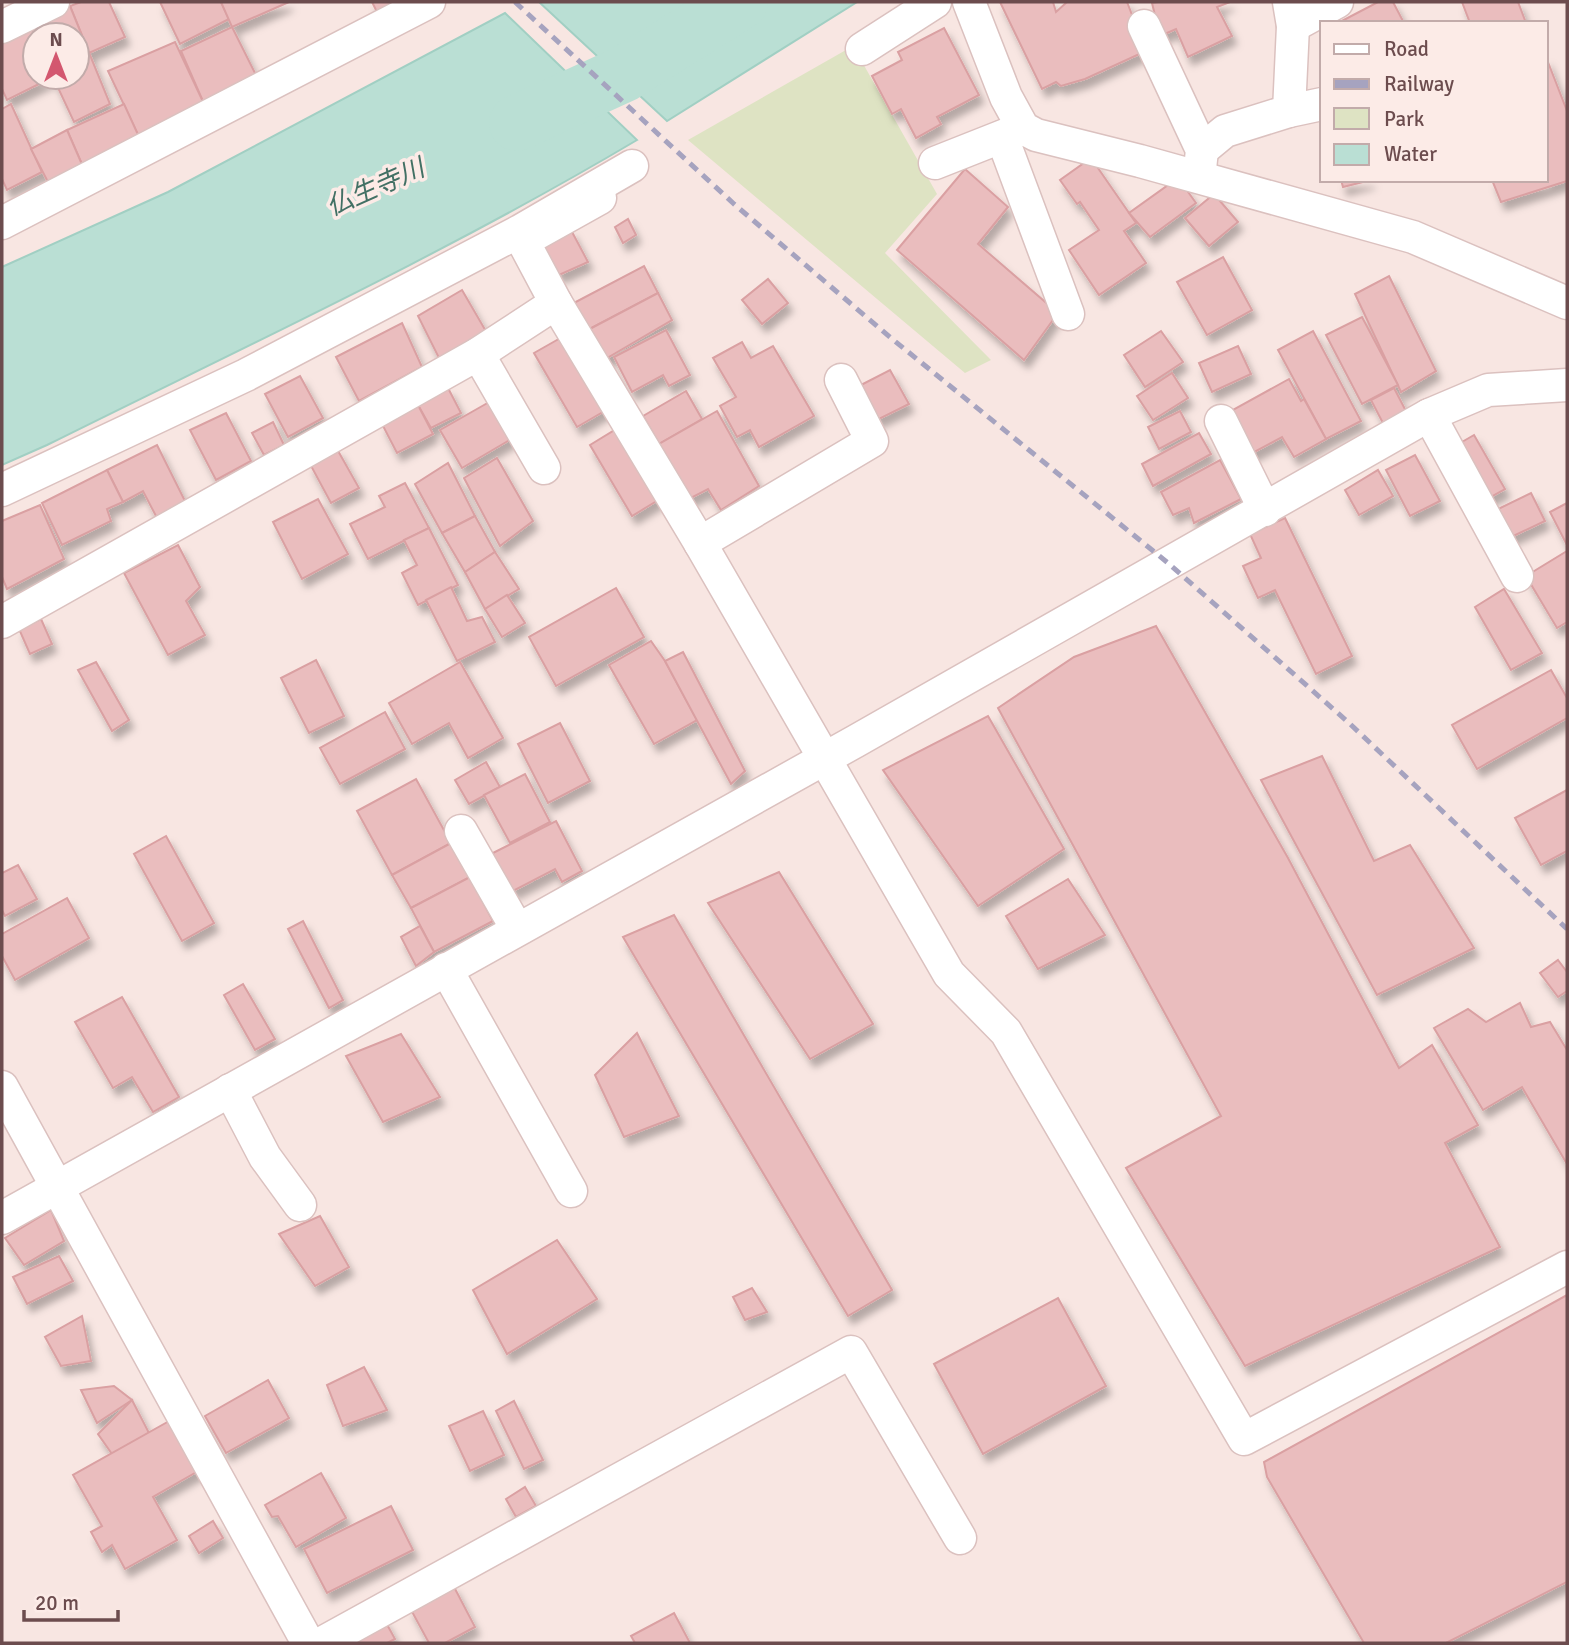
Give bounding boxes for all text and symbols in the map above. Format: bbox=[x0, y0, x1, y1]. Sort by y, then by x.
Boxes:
north arrow bbox=[21, 21, 91, 91]
legend bbox=[1320, 21, 1548, 182]
text: N bbox=[49, 28, 63, 52]
text: Road bbox=[1384, 36, 1429, 62]
text: Railway bbox=[1384, 71, 1454, 97]
text: Park bbox=[1384, 106, 1425, 132]
text: Water bbox=[1384, 141, 1437, 167]
water label: 仏生寺川 bbox=[321, 151, 432, 224]
scale bar bbox=[24, 1578, 119, 1622]
text: 20 m bbox=[35, 1590, 79, 1616]

